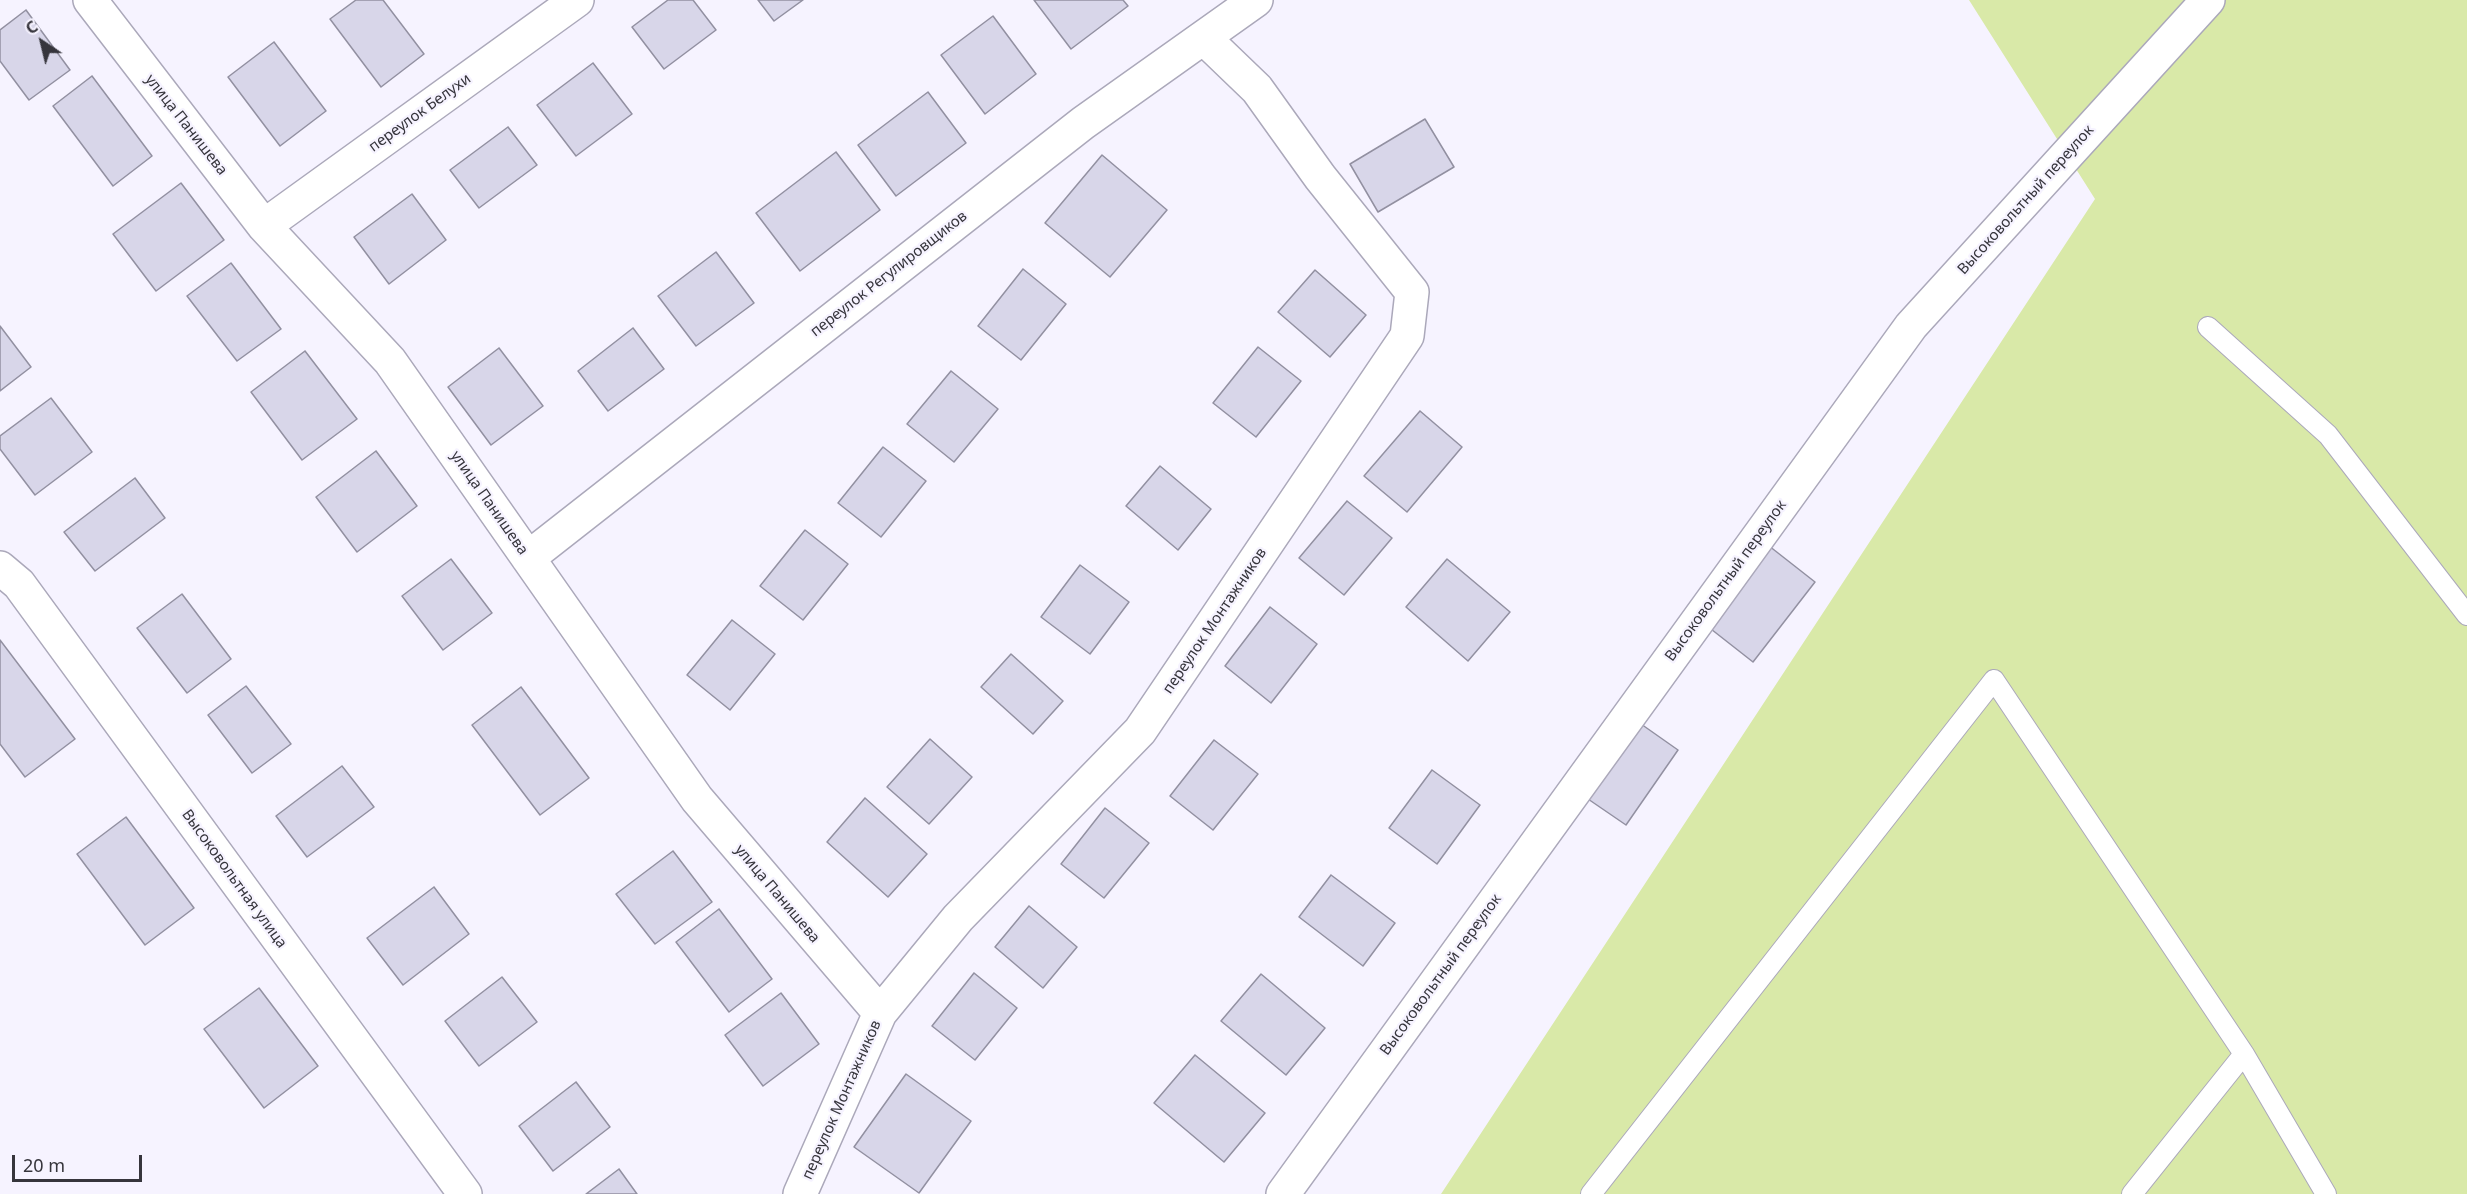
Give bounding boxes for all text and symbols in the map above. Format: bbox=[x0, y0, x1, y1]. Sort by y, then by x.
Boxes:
north arrow bbox=[12, 12, 72, 72]
text: С bbox=[21, 15, 42, 39]
street label: переулок Белухи bbox=[366, 70, 474, 156]
street label: улица Панишева bbox=[141, 71, 231, 179]
street label: Высоковольтный переулок bbox=[1954, 122, 2098, 278]
street label: переулок Регулировщиков bbox=[807, 207, 971, 341]
street label: улица Панишева bbox=[446, 448, 532, 558]
street label: Высоковольтный переулок bbox=[1661, 497, 1791, 665]
street label: переулок Монтажников bbox=[1159, 544, 1271, 698]
street label: Высоковольтная улица bbox=[178, 806, 290, 952]
street label: улица Панишева bbox=[731, 841, 823, 947]
street label: Высоковольтный переулок bbox=[1376, 891, 1506, 1059]
street label: переулок Монтажников bbox=[799, 1018, 885, 1182]
scale bar bbox=[15, 1143, 146, 1181]
text: 20 m bbox=[23, 1153, 65, 1177]

